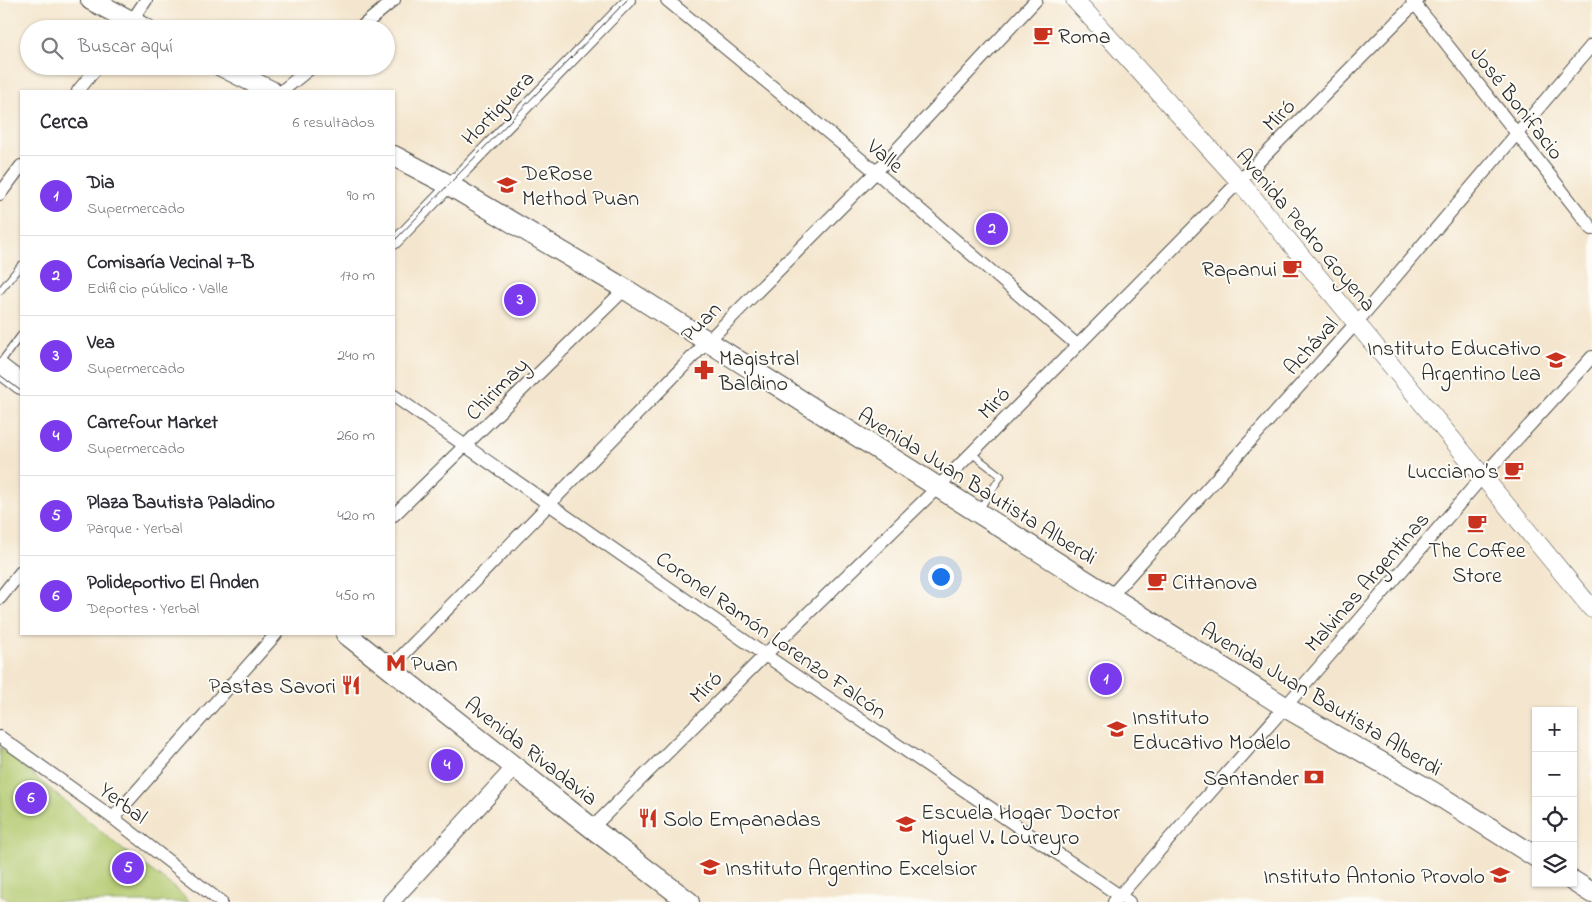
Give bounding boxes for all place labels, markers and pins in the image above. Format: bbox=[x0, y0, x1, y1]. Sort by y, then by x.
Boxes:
place label: Roma bbox=[1058, 22, 1111, 54]
cafe icon: Roma bbox=[1032, 24, 1054, 46]
place label: DeRose Method Puan bbox=[521, 159, 639, 216]
school or university icon: DeRose Method Puan bbox=[496, 174, 518, 196]
pin: 2 bbox=[976, 210, 1008, 248]
place label: Rapanui bbox=[1202, 255, 1277, 287]
cafe icon: Rapanui bbox=[1281, 257, 1303, 279]
pin: 3 bbox=[504, 281, 536, 319]
place label: Instituto Educativo Argentino Lea bbox=[1367, 334, 1541, 392]
place label: Magistral Baldino bbox=[718, 344, 799, 401]
school or university icon: Instituto Educativo Argentino Lea bbox=[1545, 349, 1567, 371]
pharmacy icon: Magistral Baldino bbox=[693, 359, 715, 381]
place label: Lucciano’s bbox=[1407, 457, 1499, 489]
cafe icon: Lucciano’s bbox=[1503, 459, 1525, 481]
cafe icon: The Coffee Store bbox=[1466, 512, 1488, 534]
place label: The Coffee Store bbox=[1428, 536, 1526, 593]
place label: Cittanova bbox=[1172, 568, 1257, 600]
cafe icon: Cittanova bbox=[1146, 570, 1168, 592]
place label: Puan bbox=[411, 650, 458, 682]
metro station icon: Puan bbox=[385, 652, 407, 674]
pin: 1 bbox=[1090, 660, 1122, 698]
place label: Pastas Savori bbox=[209, 672, 336, 704]
restaurant icon: Pastas Savori bbox=[340, 674, 362, 696]
place label: Instituto Educativo Modelo bbox=[1132, 703, 1291, 760]
school or university icon: Instituto Educativo Modelo bbox=[1106, 718, 1128, 740]
pin: 4 bbox=[431, 746, 463, 784]
place label: Santander bbox=[1203, 764, 1299, 796]
bank icon: Santander bbox=[1303, 766, 1325, 788]
pin: 6 bbox=[15, 779, 47, 817]
place label: Escuela Hogar Doctor Miguel V. Loureyro bbox=[921, 798, 1120, 856]
place label: Solo Empanadas bbox=[663, 805, 821, 837]
restaurant icon: Solo Empanadas bbox=[637, 807, 659, 829]
school or university icon: Escuela Hogar Doctor Miguel V. Loureyro bbox=[895, 813, 917, 835]
pin: 5 bbox=[112, 849, 144, 887]
place label: Instituto Argentino Excelsior bbox=[725, 854, 977, 887]
school or university icon: Instituto Argentino Excelsior bbox=[699, 856, 721, 878]
place label: Instituto Antonio Provolo bbox=[1263, 862, 1485, 894]
school or university icon: Instituto Antonio Provolo bbox=[1489, 864, 1511, 886]

